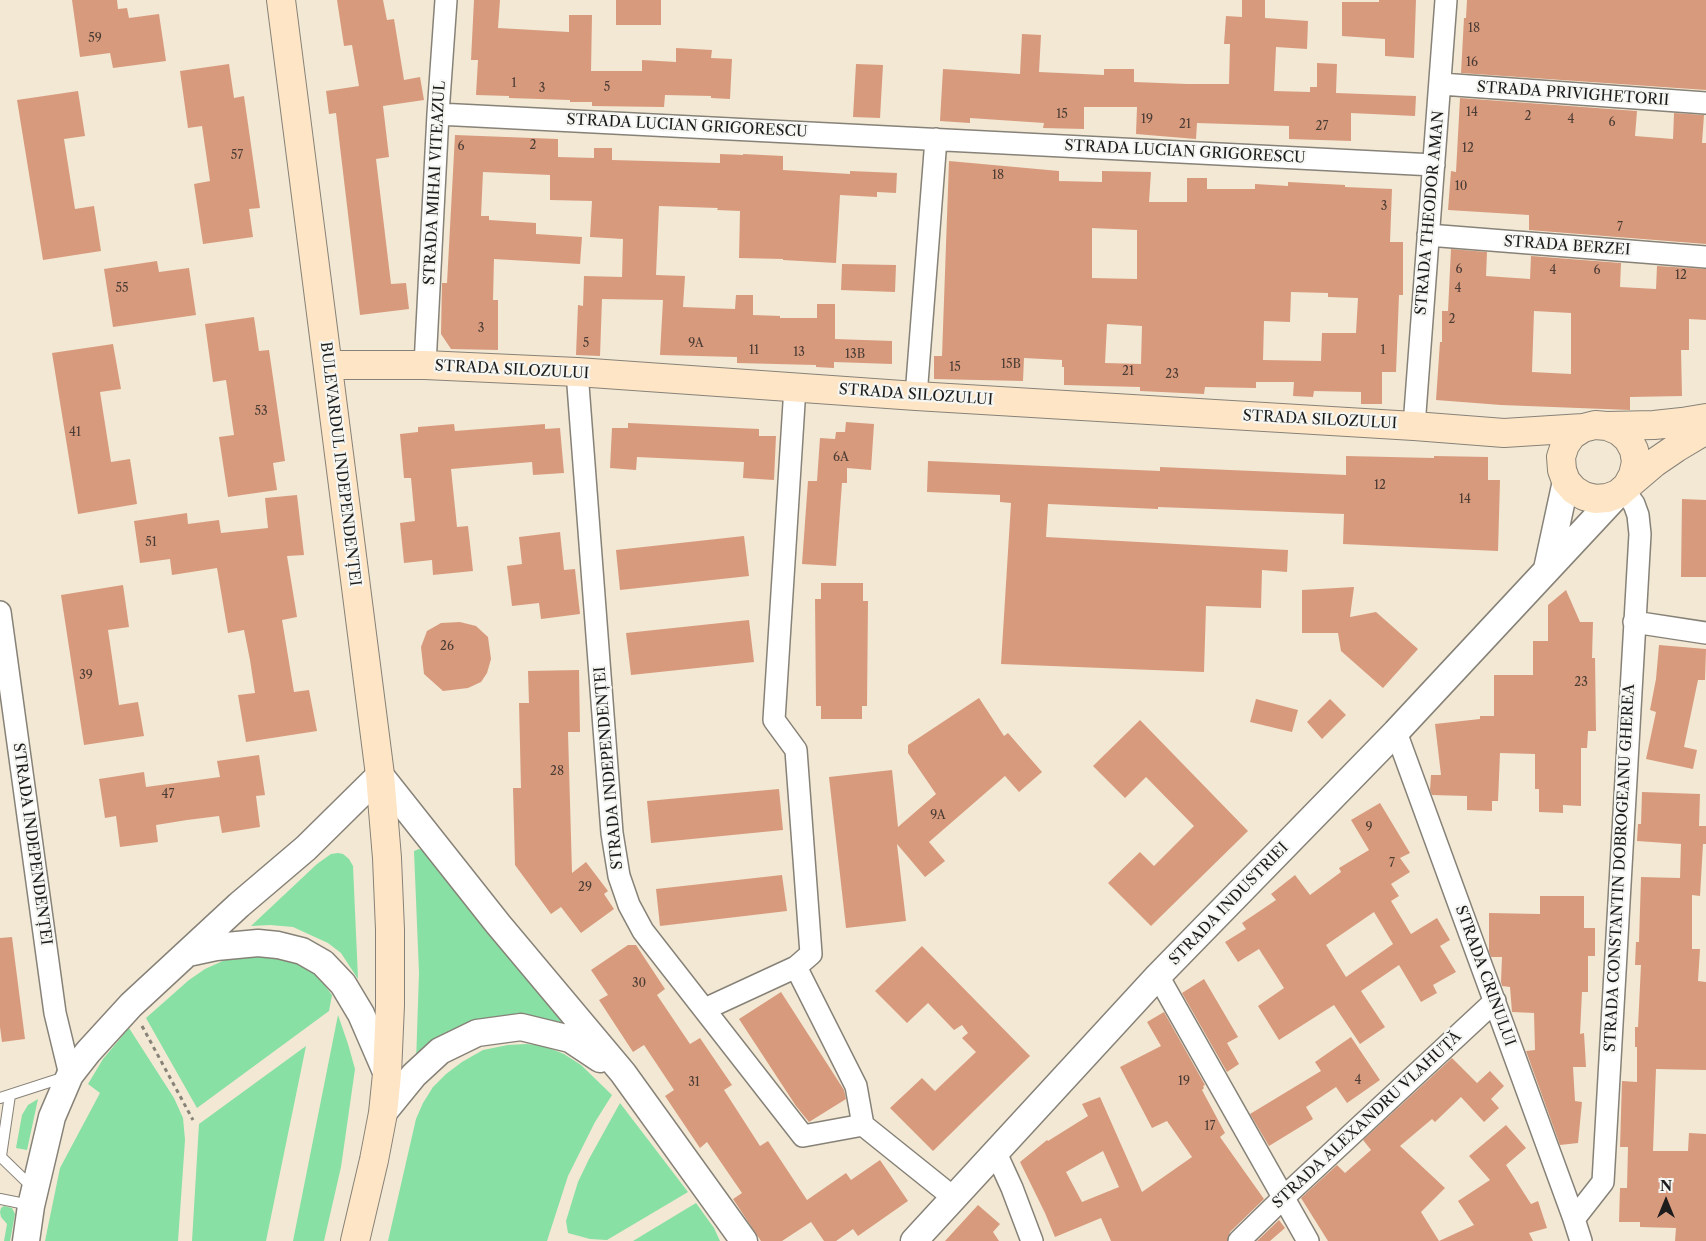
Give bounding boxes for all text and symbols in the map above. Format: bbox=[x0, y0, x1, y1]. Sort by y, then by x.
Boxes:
house number: 18 bbox=[1468, 22, 1480, 36]
house number: 59 bbox=[88, 32, 102, 46]
house number: 16 bbox=[1466, 56, 1478, 70]
house number: 1 bbox=[511, 77, 517, 91]
street label: STRADA PRIVIGHETORII bbox=[1476, 78, 1670, 110]
street label: STRADA MIHAI VITEAZUL bbox=[421, 81, 449, 285]
house number: 5 bbox=[604, 81, 610, 95]
house number: 3 bbox=[539, 82, 545, 96]
house number: 14 bbox=[1466, 106, 1478, 120]
house number: 15 bbox=[1056, 108, 1068, 122]
street label: STRADA THEODOR AMAN bbox=[1412, 110, 1448, 316]
house number: 2 bbox=[1525, 110, 1531, 124]
street label: STRADA LUCIAN GRIGORESCU bbox=[566, 111, 808, 141]
house number: 19 bbox=[1141, 113, 1153, 127]
house number: 4 bbox=[1568, 113, 1574, 127]
house number: 6 bbox=[1608, 116, 1616, 130]
house number: 21 bbox=[1179, 118, 1191, 132]
house number: 27 bbox=[1316, 120, 1328, 134]
street label: STRADA LUCIAN GRIGORESCU bbox=[1064, 137, 1306, 167]
house number: 2 bbox=[530, 139, 536, 153]
house number: 6 bbox=[457, 140, 465, 154]
house number: 12 bbox=[1462, 142, 1474, 156]
house number: 57 bbox=[231, 149, 243, 163]
house number: 18 bbox=[992, 169, 1004, 183]
house number: 10 bbox=[1455, 180, 1467, 194]
house number: 3 bbox=[1381, 200, 1387, 214]
house number: 7 bbox=[1617, 221, 1623, 235]
street label: STRADA BERZEI bbox=[1503, 233, 1631, 259]
house number: 6 bbox=[1455, 263, 1463, 277]
house number: 4 bbox=[1550, 264, 1556, 278]
house number: 6 bbox=[1593, 264, 1601, 278]
house number: 12 bbox=[1675, 269, 1687, 283]
house number: 55 bbox=[115, 282, 129, 296]
house number: 4 bbox=[1455, 282, 1461, 296]
house number: 2 bbox=[1449, 313, 1455, 327]
house number: 3 bbox=[478, 322, 484, 336]
house number: 5 bbox=[583, 337, 589, 351]
house number: 9A bbox=[688, 337, 704, 351]
street label: BULEVARDUL INDEPENDENȚEI bbox=[316, 341, 364, 587]
house number: 11 bbox=[749, 344, 759, 358]
house number: 1 bbox=[1380, 344, 1386, 358]
house number: 13 bbox=[793, 346, 805, 360]
house number: 13B bbox=[845, 348, 865, 362]
street label: STRADA SILOZULUI bbox=[434, 357, 590, 383]
house number: 15B bbox=[1001, 358, 1021, 372]
house number: 15 bbox=[949, 361, 961, 375]
house number: 21 bbox=[1122, 365, 1134, 379]
house number: 23 bbox=[1165, 368, 1179, 382]
street label: STRADA SILOZULUI bbox=[838, 381, 994, 409]
house number: 53 bbox=[254, 405, 268, 419]
street label: STRADA SILOZULUI bbox=[1242, 407, 1398, 433]
house number: 41 bbox=[69, 426, 81, 440]
house number: 6A bbox=[833, 451, 849, 465]
house number: 12 bbox=[1374, 479, 1386, 493]
house number: 14 bbox=[1459, 493, 1471, 507]
house number: 51 bbox=[145, 536, 157, 550]
house number: 26 bbox=[440, 640, 454, 654]
street label: STRADA INDEPENDENȚEI bbox=[591, 666, 627, 870]
house number: 39 bbox=[79, 669, 93, 683]
house number: 23 bbox=[1574, 676, 1588, 690]
street label: STRADA CONSTANTIN DOBROGEANU GHEREA bbox=[1601, 683, 1639, 1053]
street label: STRADA INDEPENDENȚEI bbox=[9, 742, 55, 946]
house number: 28 bbox=[550, 765, 564, 779]
house number: 47 bbox=[162, 788, 174, 802]
house number: 9A bbox=[930, 809, 946, 823]
house number: 9 bbox=[1365, 821, 1373, 835]
street label: STRADA INDUSTRIEI bbox=[1166, 839, 1292, 969]
house number: 7 bbox=[1389, 857, 1395, 871]
house number: 29 bbox=[578, 881, 592, 895]
street label: STRADA CRINULUI bbox=[1451, 903, 1519, 1049]
house number: 30 bbox=[632, 977, 646, 991]
street label: STRADA ALEXANDRU VLAHUȚĂ bbox=[1269, 1028, 1465, 1212]
house number: 4 bbox=[1355, 1074, 1361, 1088]
house number: 19 bbox=[1178, 1075, 1190, 1089]
house number: 31 bbox=[688, 1076, 700, 1090]
house number: 17 bbox=[1205, 1120, 1215, 1134]
north arrow bbox=[1641, 1176, 1691, 1226]
text: N bbox=[1660, 1177, 1672, 1195]

